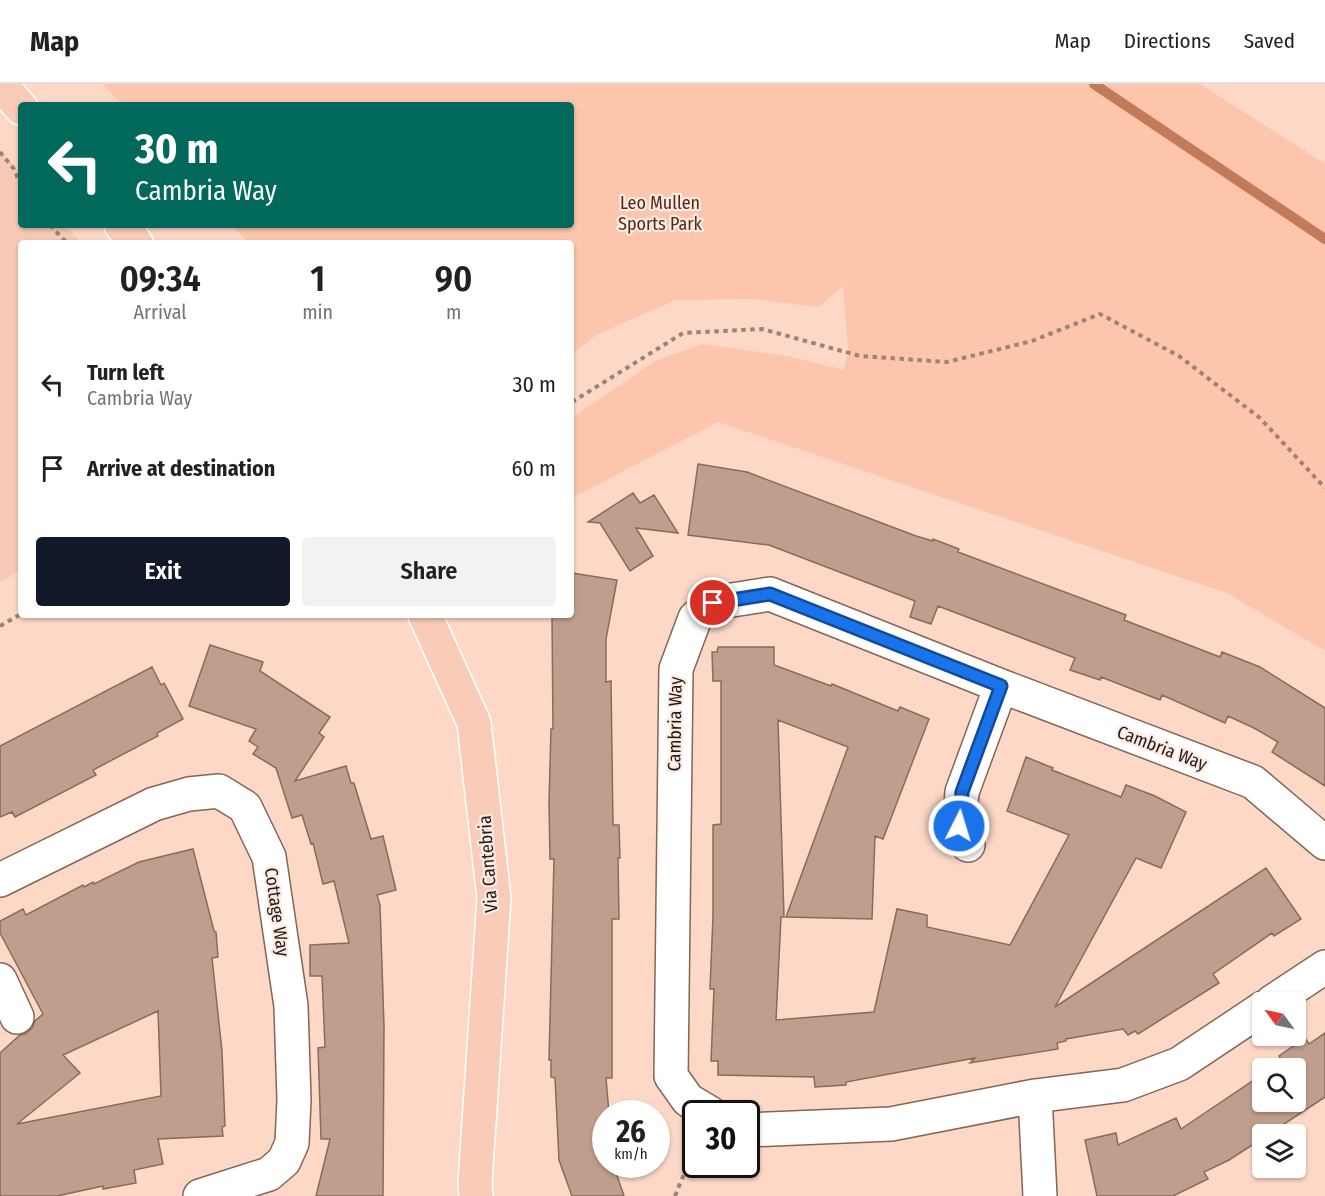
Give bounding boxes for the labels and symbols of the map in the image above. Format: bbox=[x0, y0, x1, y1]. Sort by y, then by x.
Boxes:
park label: Leo Mullen Sports Park bbox=[618, 192, 703, 235]
pin bbox=[687, 577, 738, 628]
street label: Cambria Way bbox=[663, 677, 687, 771]
street label: Cambria Way bbox=[1114, 721, 1210, 775]
position arrow bbox=[927, 794, 991, 858]
street label: Via Cantebria bbox=[474, 814, 502, 914]
street label: Cottage Way bbox=[260, 866, 294, 958]
north arrow bbox=[1252, 992, 1306, 1046]
speed limit sign: 30 bbox=[682, 1100, 760, 1178]

